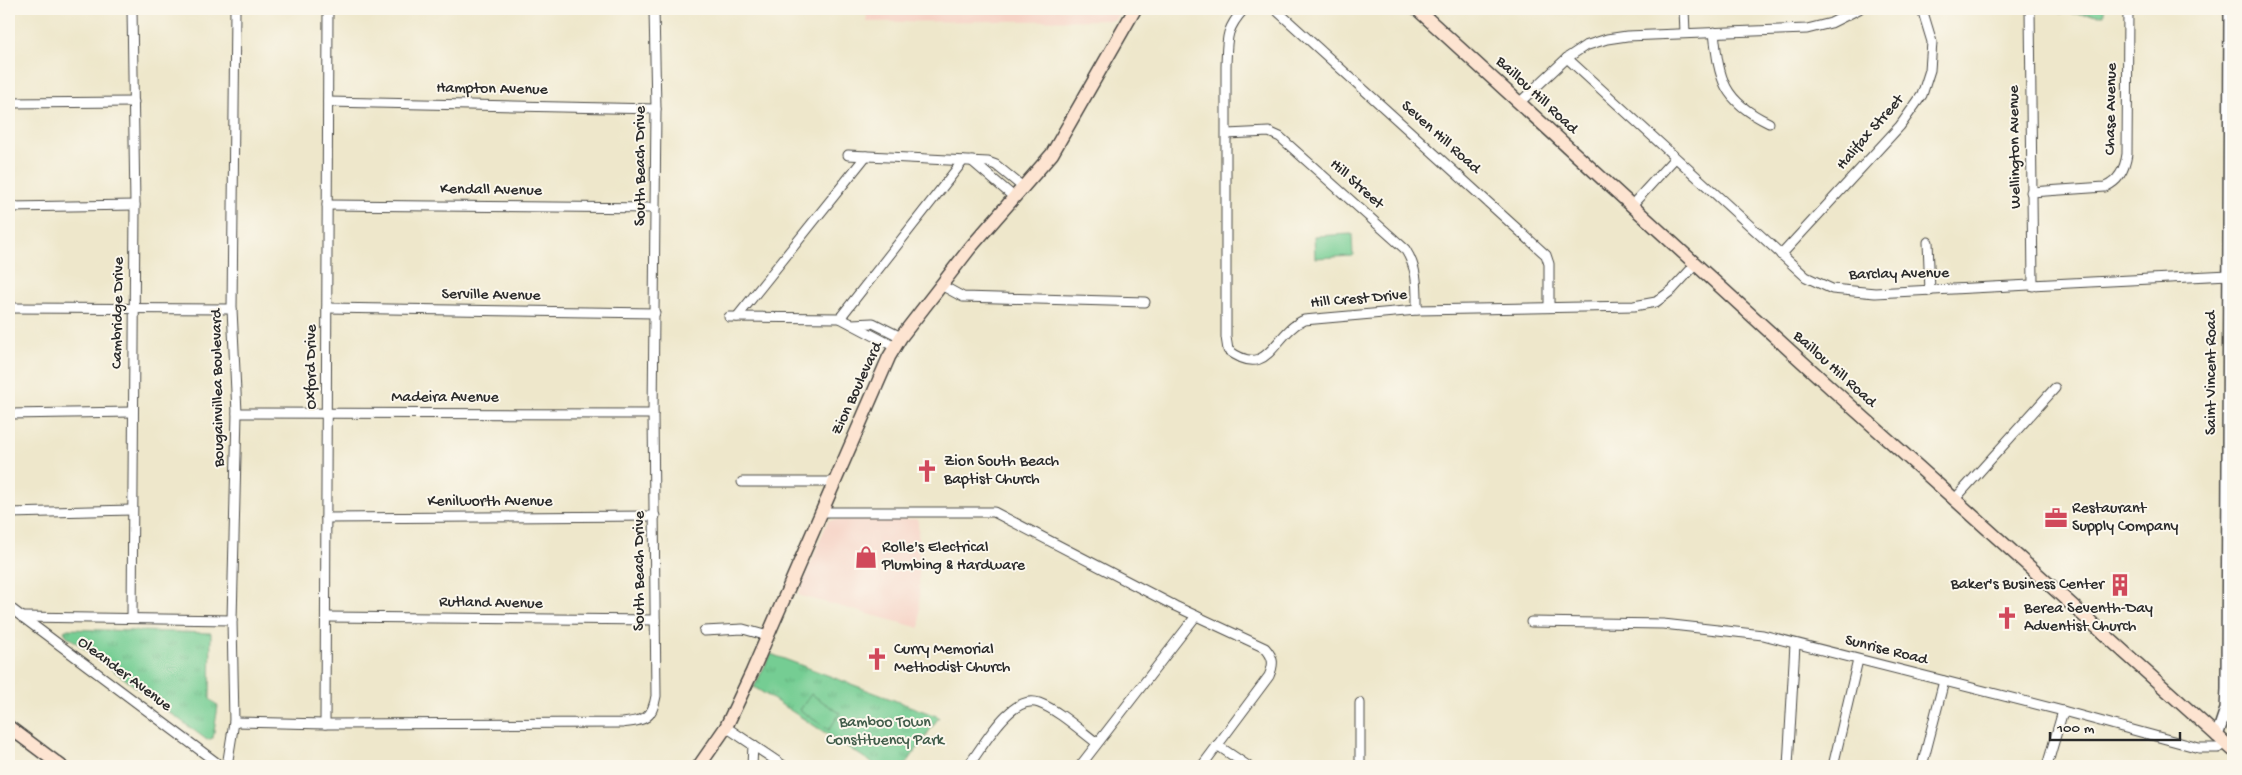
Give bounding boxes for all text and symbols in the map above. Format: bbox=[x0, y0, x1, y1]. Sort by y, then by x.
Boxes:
street label: Baillou Hill Road bbox=[1490, 52, 1582, 140]
street label: Chase Avenue bbox=[2102, 62, 2122, 155]
street label: Hampton Avenue bbox=[436, 80, 549, 100]
street label: Wellington Avenue bbox=[2005, 84, 2027, 209]
street label: Halifax Street bbox=[1833, 90, 1910, 175]
street label: Seven Hill Road bbox=[1396, 97, 1485, 180]
street label: South Beach Drive bbox=[632, 105, 651, 226]
street label: Hill Street bbox=[1325, 156, 1388, 215]
street label: Kendall Avenue bbox=[440, 181, 543, 201]
street label: Cambridge Drive bbox=[109, 256, 129, 369]
street label: Barclay Avenue bbox=[1848, 265, 1950, 285]
street label: Serville Avenue bbox=[441, 286, 541, 306]
street label: Hill Crest Drive bbox=[1310, 286, 1409, 314]
street label: Bougainvillea Boulevard bbox=[208, 307, 230, 468]
street label: Saint Vincent Road bbox=[2203, 309, 2222, 435]
street label: Oxford Drive bbox=[303, 324, 322, 409]
street label: Baillou Hill Road bbox=[1788, 327, 1881, 413]
street label: Zion Boulevard bbox=[828, 338, 888, 438]
street label: Madeira Avenue bbox=[391, 389, 500, 408]
place label: Zion South Beach Baptist Church bbox=[943, 453, 1059, 490]
church icon: Zion South Beach Baptist Church bbox=[914, 458, 940, 484]
street label: Kenilworth Avenue bbox=[427, 493, 553, 512]
place label: Restaurant Supply Company bbox=[2072, 500, 2179, 537]
office icon: Restaurant Supply Company bbox=[2043, 505, 2069, 531]
street label: South Beach Drive bbox=[631, 510, 650, 631]
place label: Rolle's Electrical Plumbing & Hardware bbox=[881, 539, 1026, 576]
shop icon: Rolle's Electrical Plumbing & Hardware bbox=[853, 544, 879, 570]
building icon: Baker's Business Center bbox=[2107, 572, 2133, 598]
place label: Baker's Business Center bbox=[1950, 576, 2105, 595]
street label: Rutland Avenue bbox=[439, 594, 544, 614]
place label: Berea Seventh-Day Adventist Church bbox=[2023, 600, 2153, 637]
church icon: Berea Seventh-Day Adventist Church bbox=[1994, 605, 2020, 631]
street label: Sunrise Road bbox=[1843, 632, 1931, 671]
street label: Oleander Avenue bbox=[73, 633, 175, 717]
place label: Curry Memorial Methodist Church bbox=[894, 641, 1011, 678]
church icon: Curry Memorial Methodist Church bbox=[864, 646, 890, 672]
scale bar bbox=[2050, 710, 2180, 742]
park label: Bamboo Town Constituency Park bbox=[826, 714, 946, 751]
text: 100 m bbox=[2056, 720, 2095, 738]

